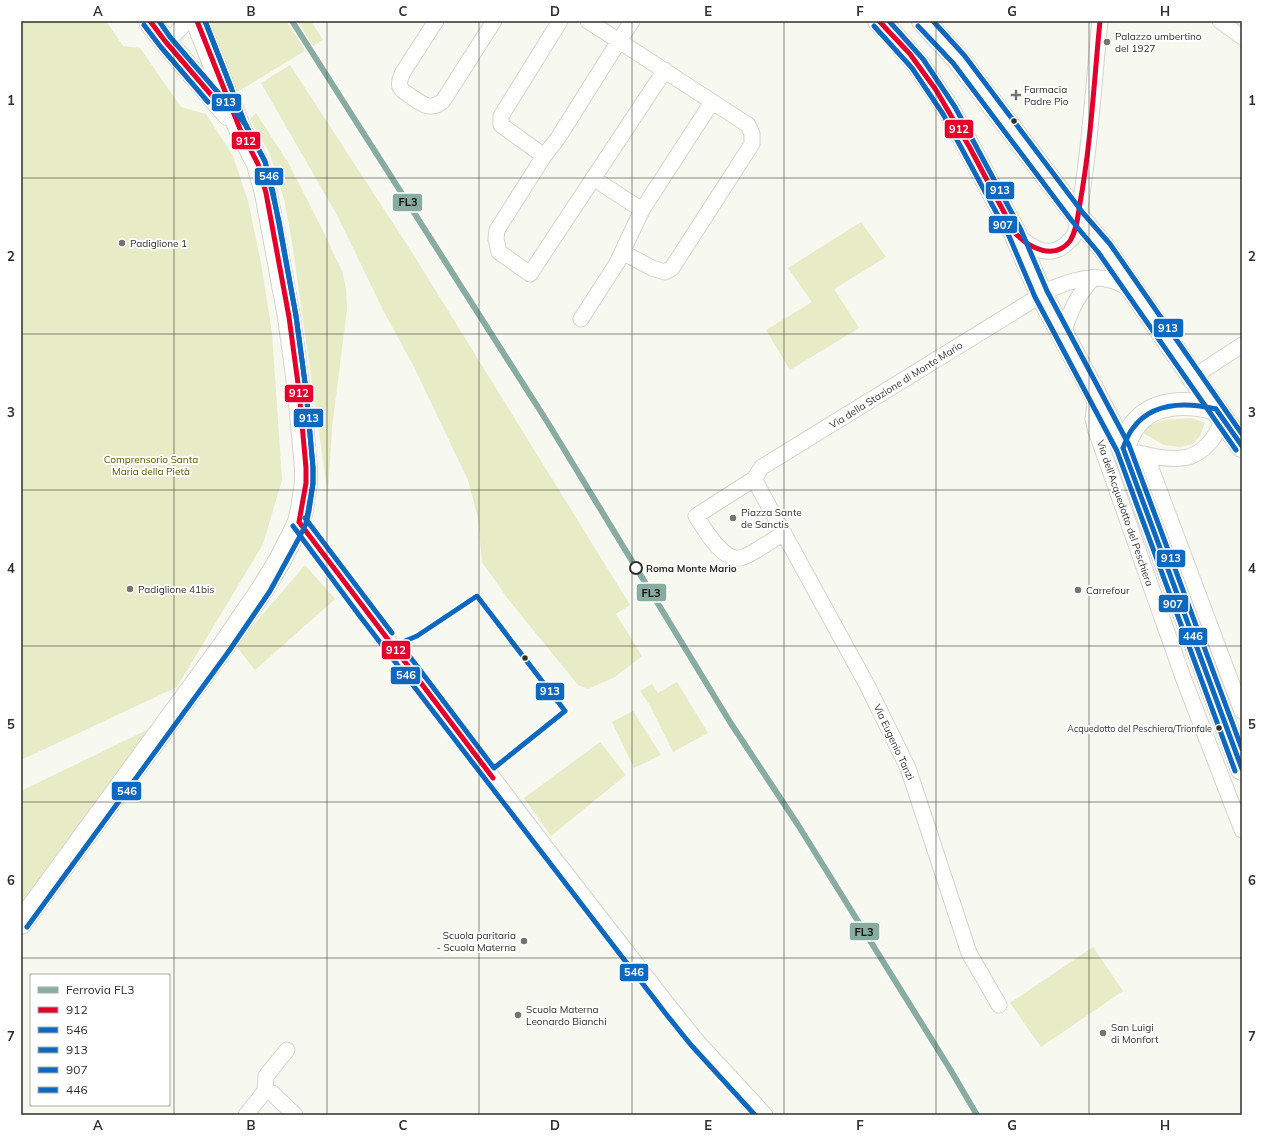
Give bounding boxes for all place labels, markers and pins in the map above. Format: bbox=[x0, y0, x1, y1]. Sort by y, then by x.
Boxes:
place label: Palazzo umbertino del 1927 bbox=[1115, 30, 1202, 55]
marker: Palazzo umbertino del 1927 bbox=[1102, 37, 1112, 47]
place label: Farmacia Padre Pio bbox=[1024, 83, 1069, 108]
marker: Farmacia Padre Pio bbox=[1011, 90, 1021, 100]
unlabelled marker bbox=[1009, 116, 1019, 126]
place label: Padiglione 1 bbox=[130, 237, 187, 250]
marker: Padiglione 1 bbox=[117, 238, 127, 248]
place label: Piazza Sante de Sanctis bbox=[741, 506, 802, 531]
marker: Piazza Sante de Sanctis bbox=[728, 513, 738, 523]
marker: Roma Monte Mario bbox=[629, 561, 643, 575]
place label: Roma Monte Mario bbox=[646, 562, 737, 575]
place label: Padiglione 41bis bbox=[138, 583, 214, 596]
marker: Padiglione 41bis bbox=[125, 584, 135, 594]
place label: Carrefour bbox=[1086, 584, 1130, 597]
marker: Carrefour bbox=[1073, 585, 1083, 595]
unlabelled marker bbox=[520, 653, 530, 663]
place label: Acquedotto del Peschiera/Trionfale bbox=[1067, 723, 1212, 734]
marker: Acquedotto del Peschiera/Trionfale bbox=[1214, 723, 1224, 733]
place label: Scuola paritaria - Scuola Materna bbox=[437, 929, 516, 954]
marker: Scuola paritaria - Scuola Materna bbox=[519, 936, 529, 946]
place label: Scuola Materna Leonardo Bianchi bbox=[526, 1003, 607, 1028]
marker: Scuola Materna Leonardo Bianchi bbox=[513, 1010, 523, 1020]
place label: San Luigi di Monfort bbox=[1111, 1021, 1159, 1046]
marker: San Luigi di Monfort bbox=[1098, 1028, 1108, 1038]

